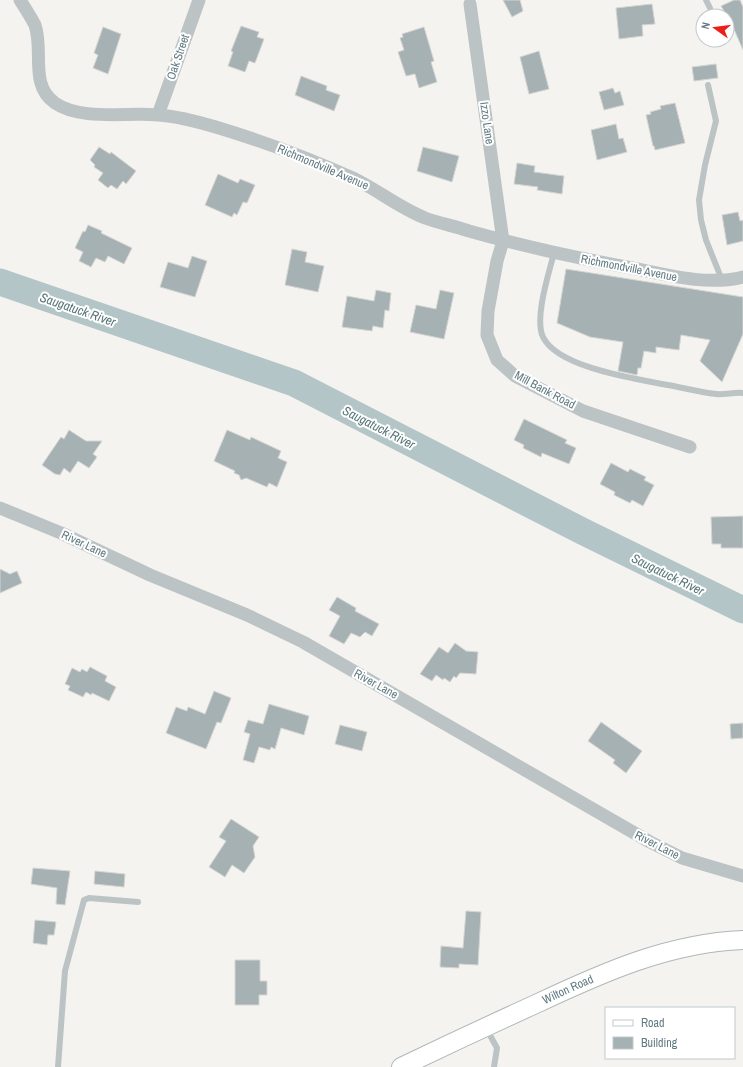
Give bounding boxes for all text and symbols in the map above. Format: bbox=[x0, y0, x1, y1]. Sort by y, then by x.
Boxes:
north arrow bbox=[695, 8, 735, 48]
text: N bbox=[698, 21, 713, 30]
street label: Oak Street bbox=[163, 32, 193, 82]
street label: Izzo Lane bbox=[476, 101, 498, 145]
street label: Richmondville Avenue bbox=[275, 141, 371, 193]
street label: Richmondville Avenue bbox=[579, 251, 679, 285]
water label: Saugatuck River bbox=[38, 289, 118, 330]
street label: Mill Bank Road bbox=[512, 367, 578, 413]
water label: Saugatuck River bbox=[340, 402, 418, 453]
street label: River Lane bbox=[59, 527, 109, 561]
water label: Saugatuck River bbox=[629, 550, 707, 600]
street label: River Lane bbox=[351, 665, 401, 703]
street label: River Lane bbox=[632, 827, 682, 863]
street label: Wilton Road bbox=[540, 971, 596, 1008]
legend bbox=[605, 1007, 735, 1059]
text: Road bbox=[641, 1015, 665, 1031]
text: Building bbox=[641, 1035, 678, 1051]

